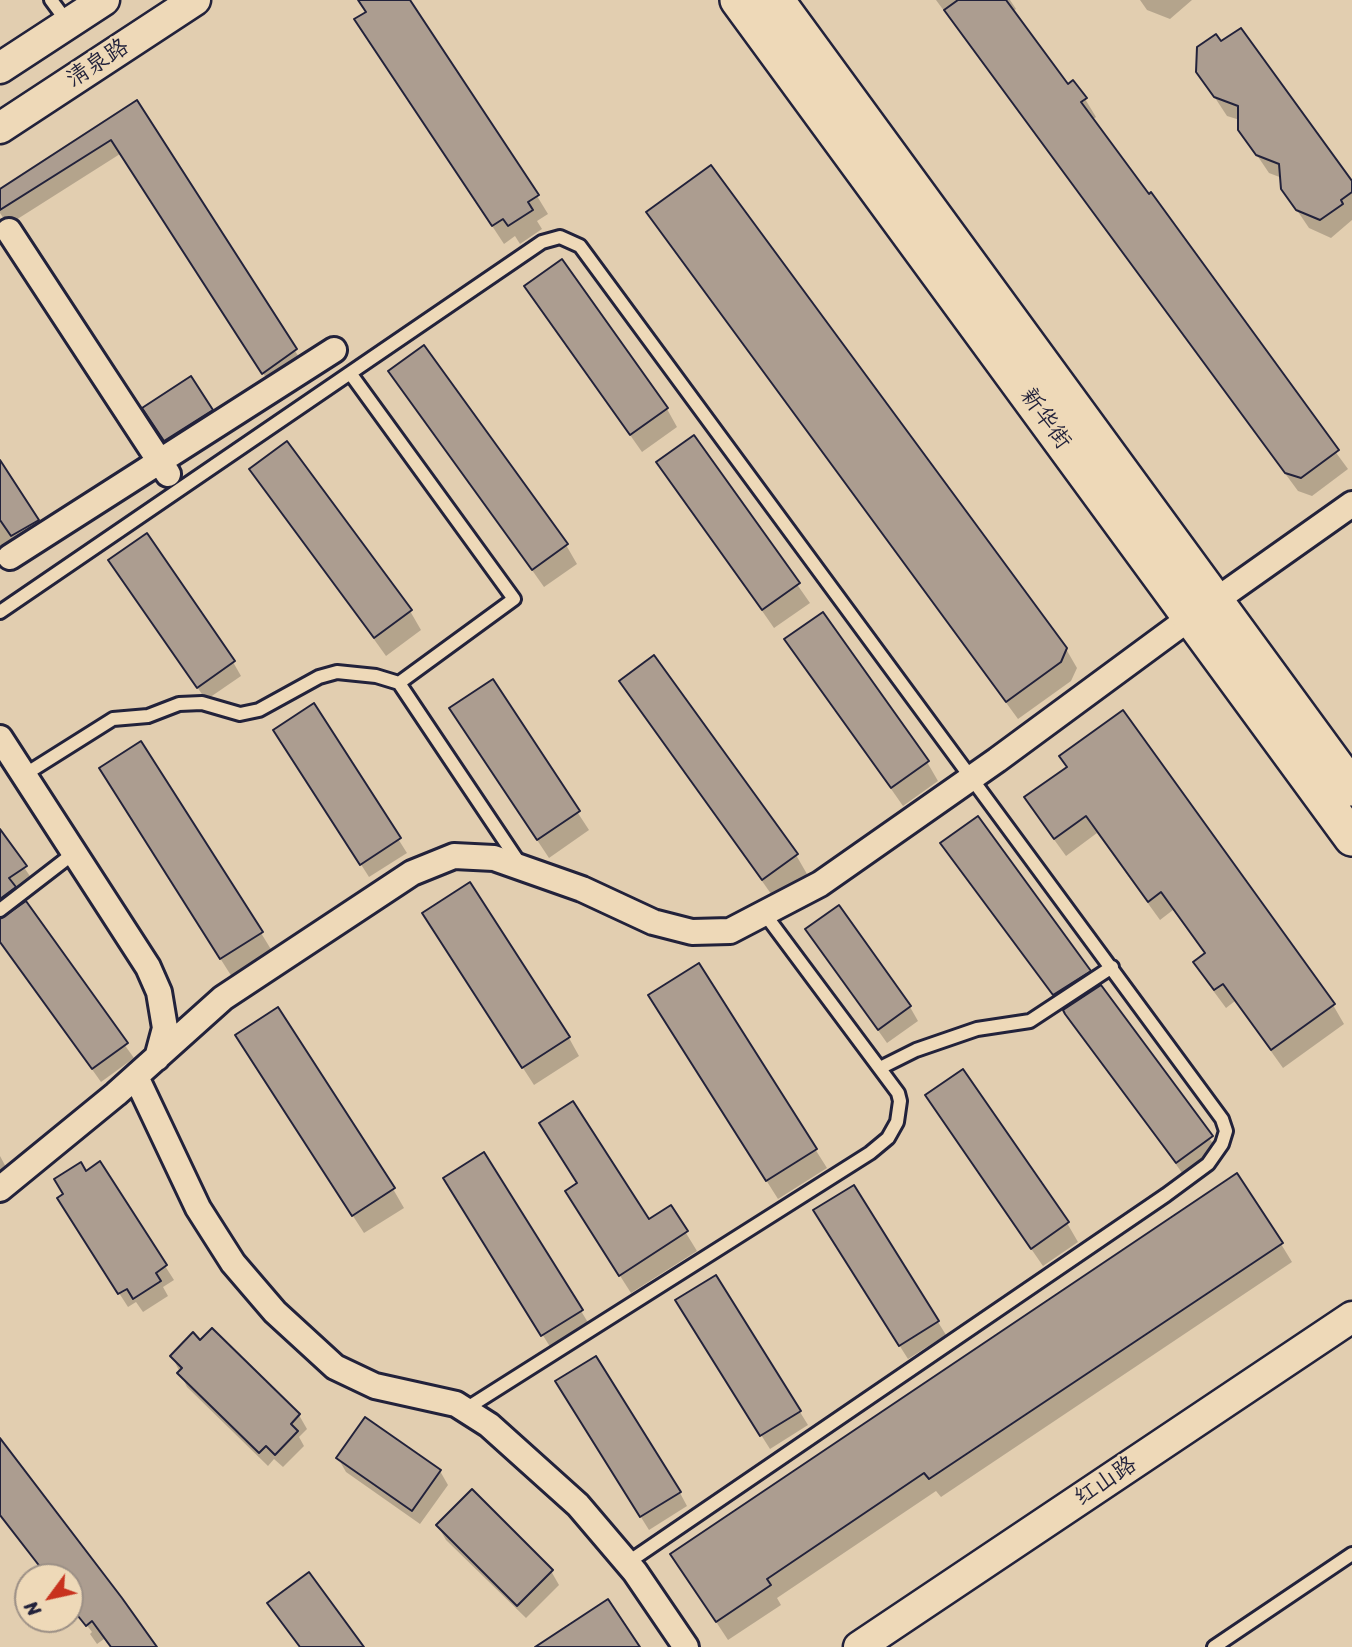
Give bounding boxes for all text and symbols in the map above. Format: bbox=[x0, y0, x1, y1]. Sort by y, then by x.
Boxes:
street label: 清泉路 bbox=[62, 34, 134, 94]
street label: 新华街 bbox=[1014, 383, 1076, 455]
street label: 红山路 bbox=[1070, 1451, 1142, 1513]
north arrow bbox=[14, 1563, 84, 1633]
text: N bbox=[15, 1594, 50, 1623]

